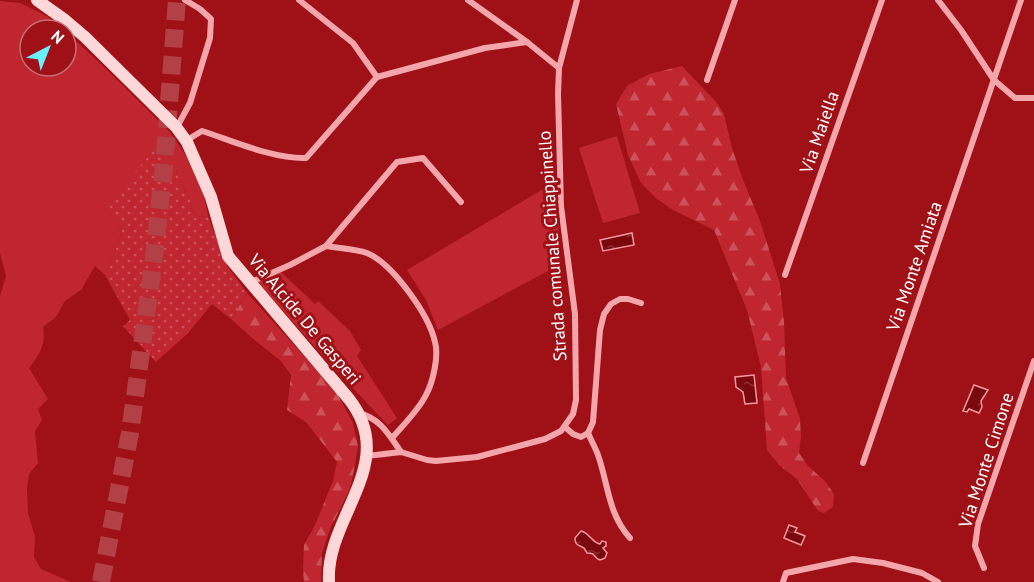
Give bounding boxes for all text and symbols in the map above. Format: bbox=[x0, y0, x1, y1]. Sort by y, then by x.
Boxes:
north arrow bbox=[18, 18, 78, 78]
text: N bbox=[47, 26, 69, 48]
street label: Via Maiella bbox=[794, 88, 844, 177]
street label: Strada comunale Chiappinello bbox=[532, 130, 572, 362]
street label: Via Monte Amiata bbox=[881, 198, 947, 335]
street label: Via Alcide De Gasperi bbox=[243, 248, 366, 389]
street label: Via Monte Cimone bbox=[953, 390, 1019, 531]

